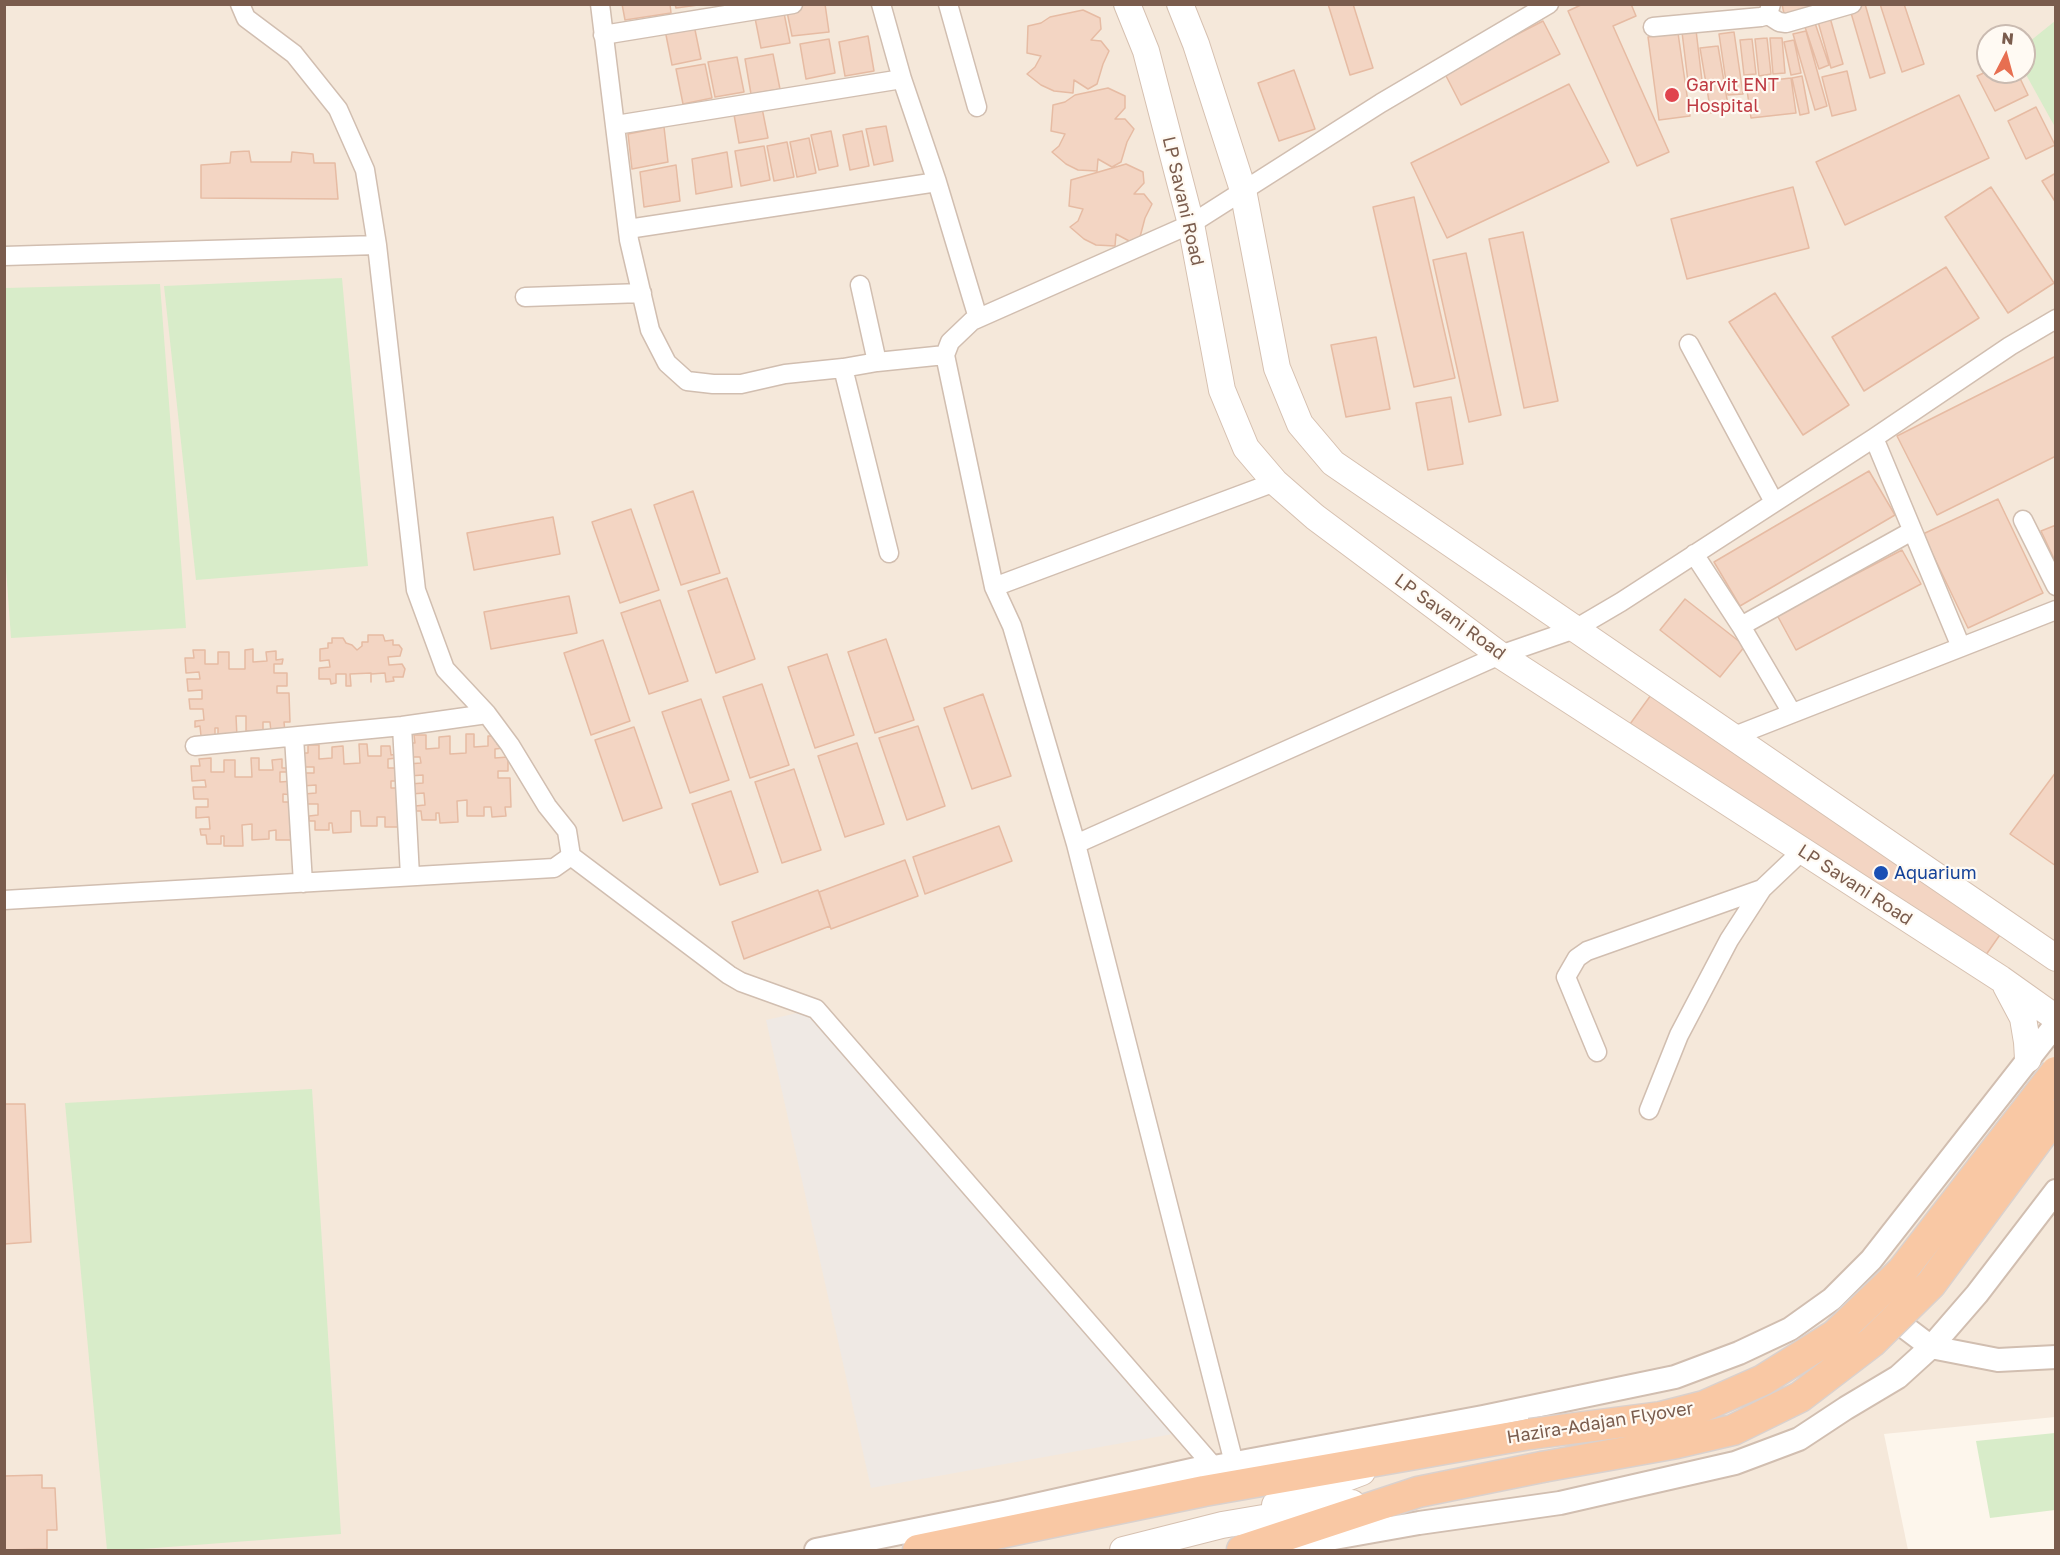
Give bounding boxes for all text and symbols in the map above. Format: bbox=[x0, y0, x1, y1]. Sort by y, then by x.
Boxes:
north arrow bbox=[1976, 24, 2036, 84]
text: N bbox=[2001, 28, 2015, 49]
place label: Garvit ENT Hospital bbox=[1686, 74, 1779, 116]
marker: Garvit ENT Hospital bbox=[1663, 86, 1681, 104]
street label: LP Savani Road bbox=[1158, 134, 1208, 268]
street label: LP Savani Road bbox=[1390, 569, 1510, 665]
street label: LP Savani Road bbox=[1794, 840, 1916, 930]
place label: Aquarium bbox=[1894, 862, 1977, 884]
marker: Aquarium bbox=[1872, 864, 1890, 882]
street label: Hazira-Adajan Flyover bbox=[1505, 1398, 1695, 1448]

